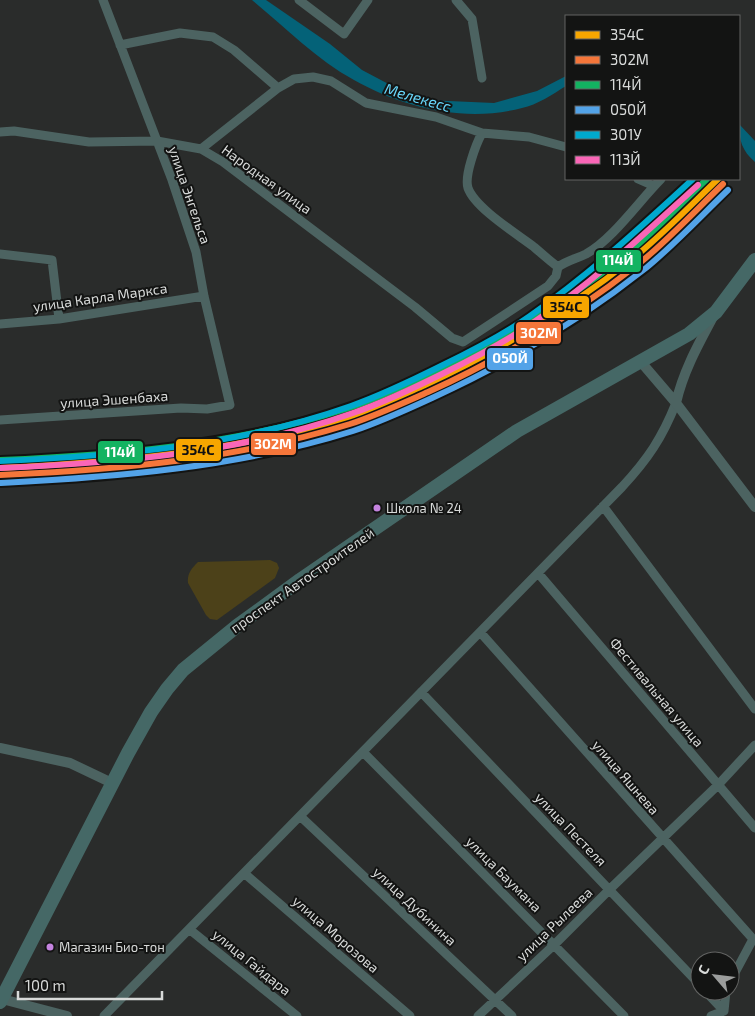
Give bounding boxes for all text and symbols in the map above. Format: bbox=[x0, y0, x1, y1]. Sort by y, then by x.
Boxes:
legend bbox=[565, 15, 740, 180]
text: 354С bbox=[610, 25, 645, 43]
text: 302М bbox=[610, 50, 649, 68]
text: 114Й bbox=[610, 75, 642, 93]
water label: Мелекесс bbox=[383, 79, 453, 115]
text: 050Й bbox=[610, 100, 647, 118]
text: 301У bbox=[610, 125, 642, 143]
street label: Народная улица bbox=[219, 141, 315, 217]
street label: улица Энгельса bbox=[165, 144, 215, 246]
text: 113Й bbox=[610, 150, 641, 168]
line badge: 114Й bbox=[595, 249, 642, 273]
text: 114Й bbox=[603, 251, 634, 268]
street label: улица Карла Маркса bbox=[32, 279, 168, 315]
line badge: 354С bbox=[542, 295, 590, 319]
text: 354С bbox=[550, 298, 582, 315]
line badge: 302М bbox=[515, 321, 562, 345]
text: 302М bbox=[520, 324, 558, 341]
line badge: 050Й bbox=[486, 347, 534, 371]
text: 050Й bbox=[492, 349, 528, 366]
street label: улица Эшенбаха bbox=[59, 387, 169, 411]
line badge: 302М bbox=[250, 432, 297, 456]
text: 302М bbox=[254, 435, 292, 452]
line badge: 354С bbox=[175, 438, 222, 462]
line badge: 114Й bbox=[97, 440, 144, 464]
text: 354С bbox=[182, 441, 214, 458]
text: 114Й bbox=[105, 443, 136, 460]
place label: Школа № 24 bbox=[386, 500, 462, 516]
marker: Школа № 24 bbox=[372, 503, 382, 513]
street label: проспект Автостроителей bbox=[227, 524, 377, 636]
street label: Фестивальная улица bbox=[606, 634, 708, 750]
street label: улица Яшнева bbox=[589, 736, 663, 818]
street label: улица Пестеля bbox=[532, 789, 610, 869]
street label: улица Баумана bbox=[463, 833, 545, 915]
street label: улица Дубинина bbox=[370, 863, 460, 949]
street label: улица Рылеева bbox=[512, 883, 596, 965]
street label: улица Морозова bbox=[289, 892, 383, 976]
street label: улица Гайдара bbox=[209, 925, 295, 999]
place label: Магазин Био-тон bbox=[59, 939, 165, 955]
marker: Магазин Био-тон bbox=[45, 942, 55, 952]
north arrow bbox=[690, 951, 740, 1001]
text: С bbox=[694, 962, 713, 977]
scale bar bbox=[18, 968, 161, 1000]
text: 100 m bbox=[25, 976, 66, 994]

